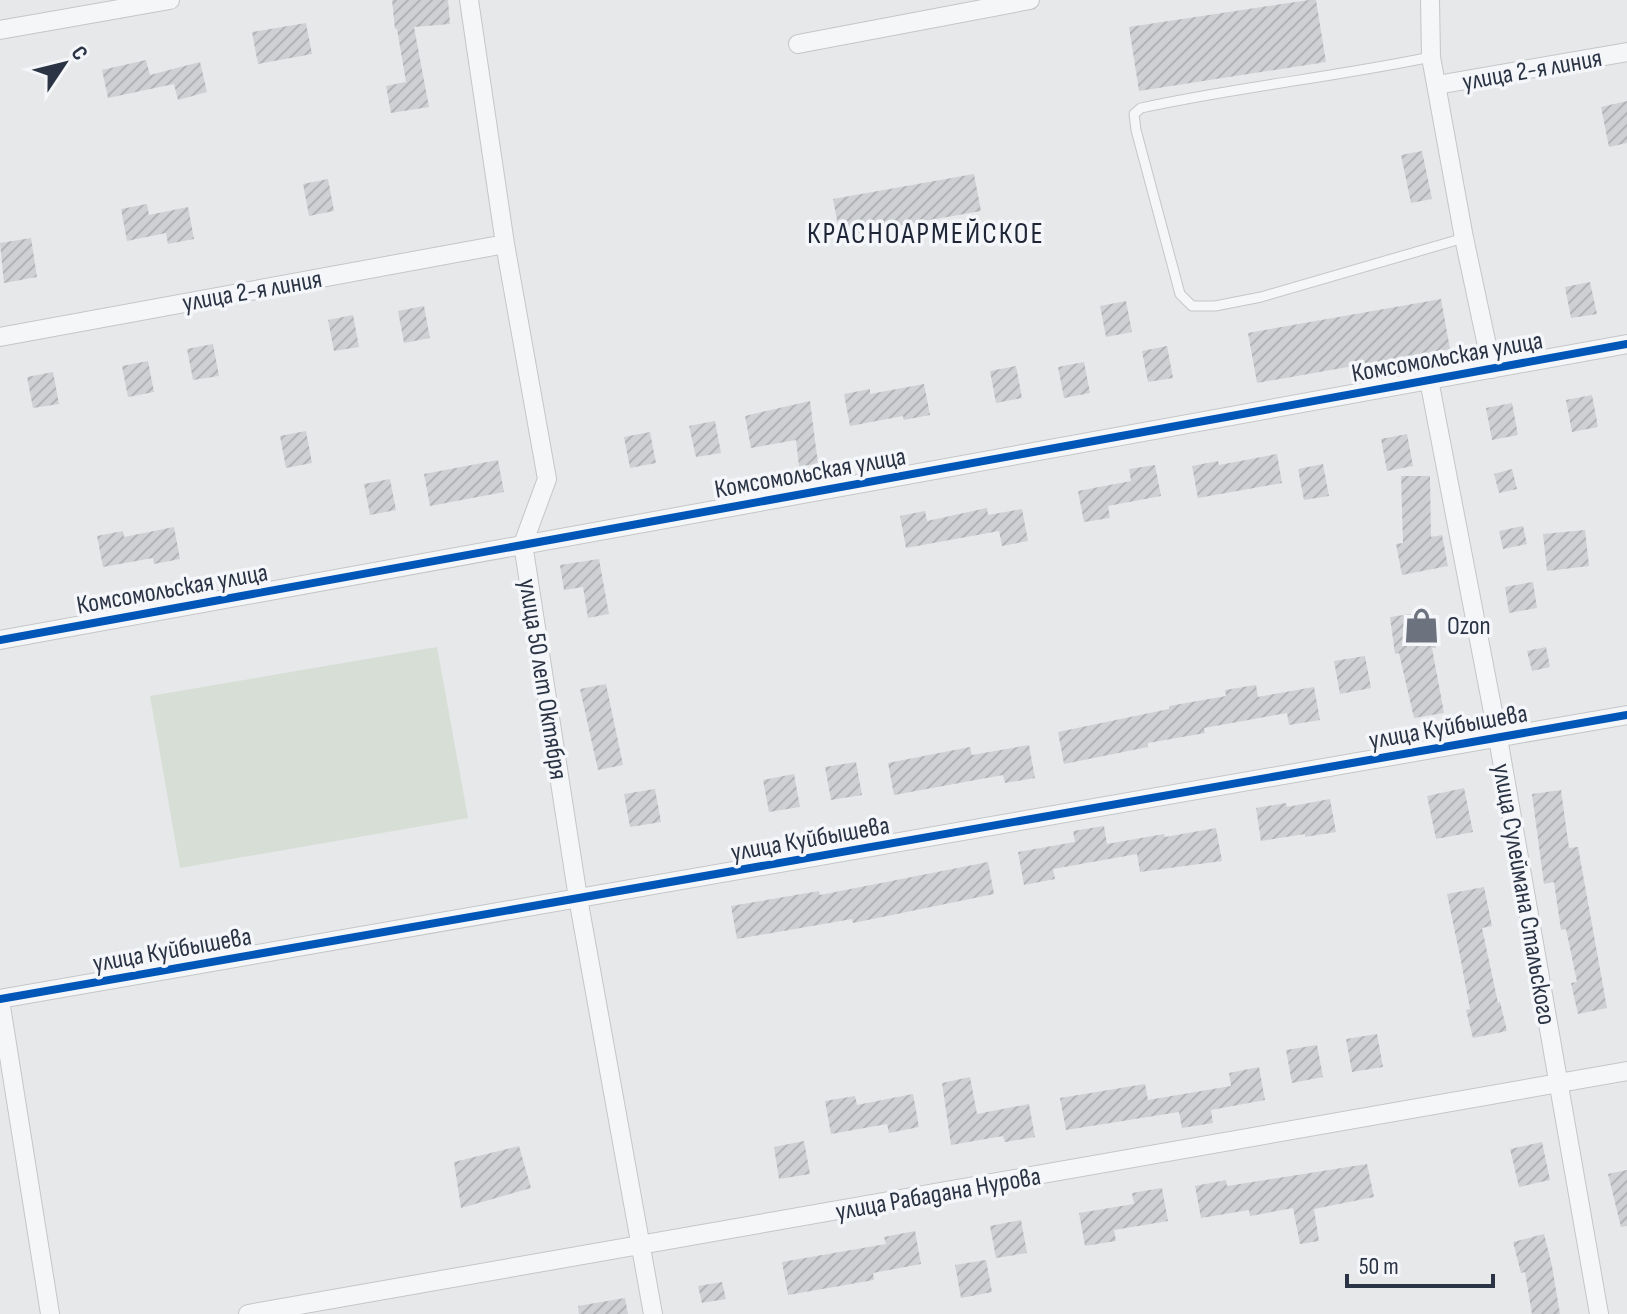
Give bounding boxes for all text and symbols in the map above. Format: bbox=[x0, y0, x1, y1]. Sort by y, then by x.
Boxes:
north arrow bbox=[24, 24, 104, 104]
text: С bbox=[65, 41, 93, 66]
street label: улица 2-я линия bbox=[1460, 43, 1605, 98]
district label: КРАСНОАРМЕЙСКОЕ bbox=[807, 216, 1045, 252]
street label: улица 2-я линия bbox=[180, 264, 325, 319]
street label: Комсомольская улица bbox=[1349, 325, 1545, 390]
street label: Комсомольская улица bbox=[712, 441, 908, 506]
street label: Комсомольская улица bbox=[74, 557, 270, 622]
street label: улица 50 лет Октября bbox=[511, 577, 574, 782]
shop icon: Ozon bbox=[1402, 606, 1440, 644]
place label: Ozon bbox=[1447, 611, 1491, 642]
street label: улица Куйбышева bbox=[1367, 698, 1530, 757]
street label: улица Сулеймана Стальского bbox=[1485, 761, 1562, 1027]
street label: улица Куйбышева bbox=[729, 810, 892, 869]
street label: улица Куйбышева bbox=[91, 921, 254, 980]
street label: улица Рабадана Нурова bbox=[833, 1161, 1043, 1228]
scale bar bbox=[1347, 1238, 1493, 1288]
text: 50 m bbox=[1359, 1252, 1399, 1281]

